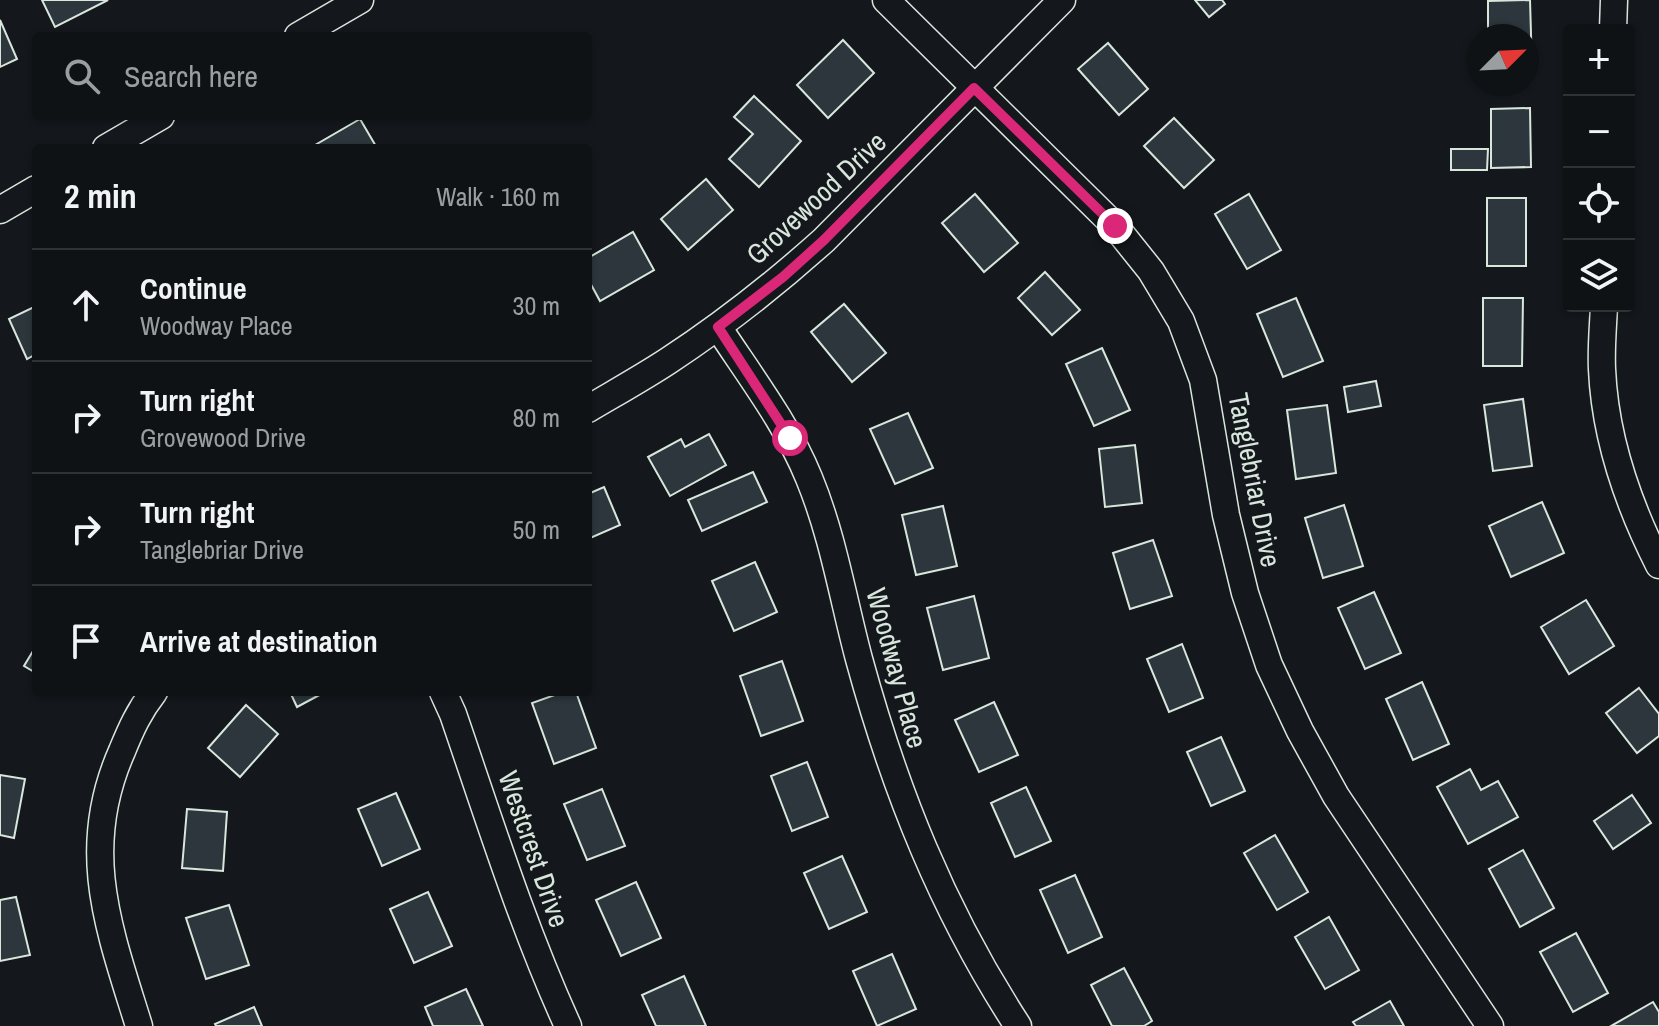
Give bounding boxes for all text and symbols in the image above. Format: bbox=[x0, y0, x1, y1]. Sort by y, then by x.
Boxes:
north arrow bbox=[1467, 24, 1539, 96]
map controls bbox=[1563, 24, 1635, 312]
button: + bbox=[1563, 24, 1635, 96]
search box bbox=[32, 32, 592, 120]
icon: search bbox=[60, 54, 104, 98]
text: Search here bbox=[124, 56, 258, 96]
button: − bbox=[1563, 96, 1635, 168]
street label: Grovewood Drive bbox=[738, 123, 894, 273]
button: locate bbox=[1563, 168, 1635, 240]
text: 2 min bbox=[64, 173, 137, 219]
text: Walk · 160 m bbox=[436, 179, 560, 214]
route end bbox=[1097, 208, 1133, 244]
button: layers bbox=[1563, 240, 1635, 312]
text: Continue bbox=[140, 268, 247, 308]
icon: ahead bbox=[64, 283, 108, 327]
text: 30 m bbox=[513, 288, 560, 323]
text: Woodway Place bbox=[140, 308, 293, 343]
text: Turn right bbox=[140, 380, 254, 420]
street label: Tanglebriar Drive bbox=[1220, 390, 1290, 570]
icon: right bbox=[64, 395, 108, 439]
text: 80 m bbox=[513, 400, 560, 435]
text: Grovewood Drive bbox=[140, 420, 306, 455]
route start bbox=[772, 420, 808, 456]
text: Turn right bbox=[140, 492, 254, 532]
icon: right bbox=[64, 507, 108, 551]
text: 50 m bbox=[513, 512, 560, 547]
text: Tanglebriar Drive bbox=[140, 532, 304, 567]
street label: Woodway Place bbox=[857, 584, 937, 752]
icon: arrive bbox=[64, 619, 108, 663]
text: Arrive at destination bbox=[140, 621, 378, 661]
street label: Westcrest Drive bbox=[490, 766, 578, 932]

